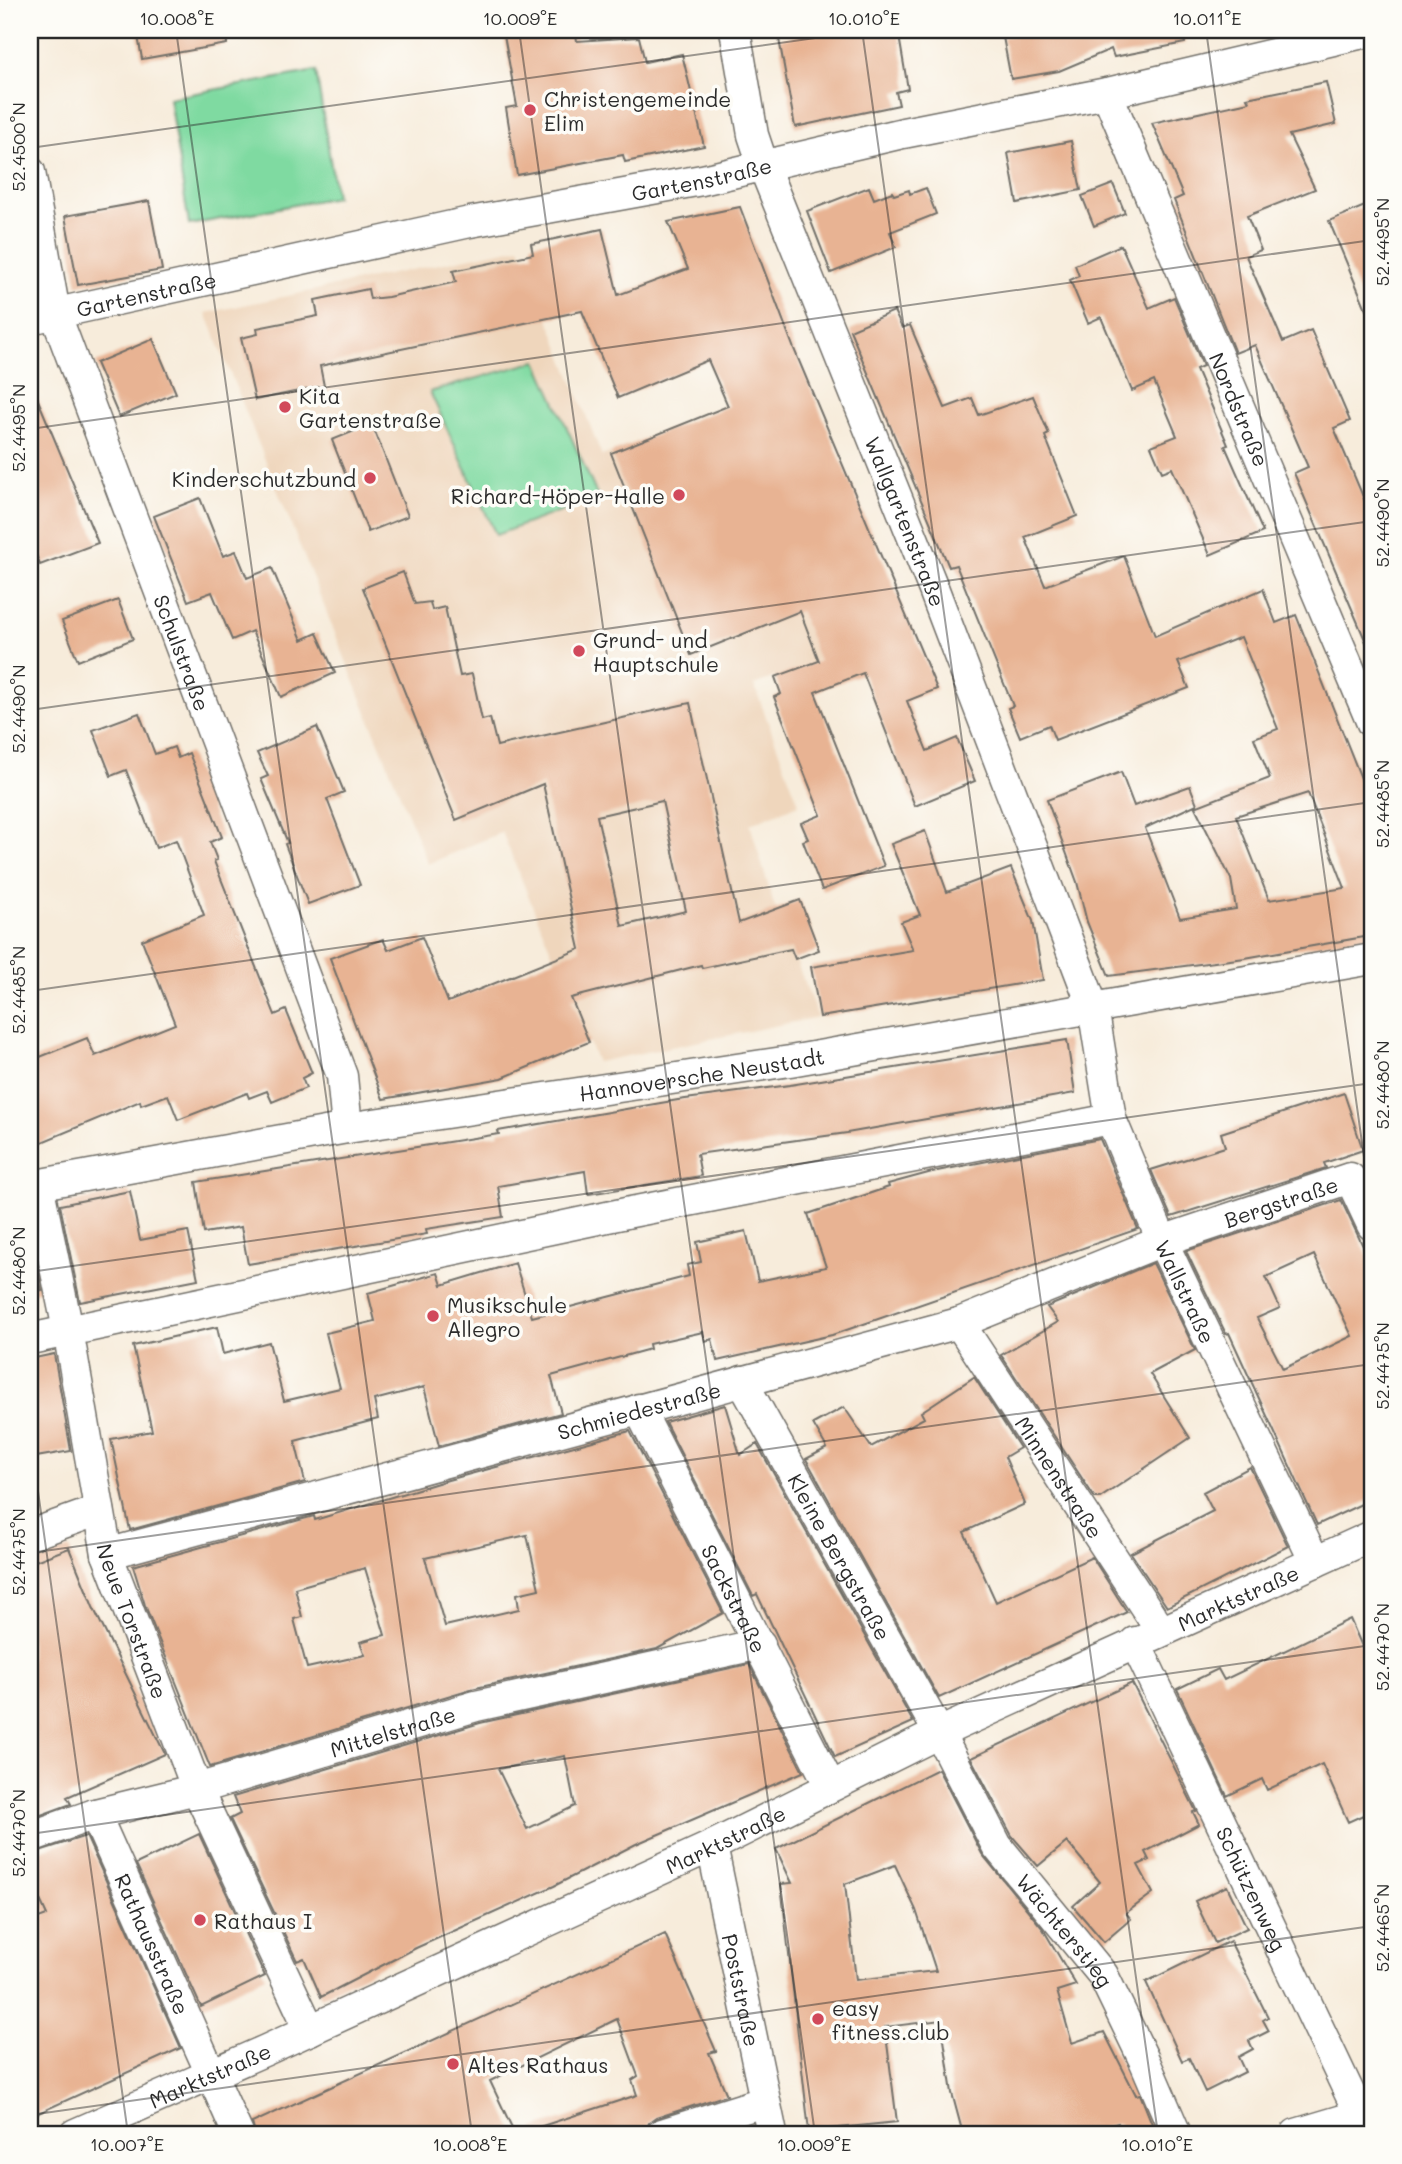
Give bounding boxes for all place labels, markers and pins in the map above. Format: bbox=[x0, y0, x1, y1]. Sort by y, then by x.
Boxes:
place label: Christengemeinde Elim bbox=[544, 85, 731, 136]
marker: Christengemeinde Elim bbox=[522, 102, 538, 118]
place label: Kita Gartenstraße bbox=[299, 382, 441, 433]
marker: Kita Gartenstraße bbox=[277, 399, 293, 415]
place label: Kinderschutzbund bbox=[172, 465, 356, 492]
marker: Kinderschutzbund bbox=[362, 470, 378, 486]
place label: Richard-Höper-Halle bbox=[451, 482, 665, 509]
marker: Richard-Höper-Halle bbox=[671, 487, 687, 503]
place label: Grund- und Hauptschule bbox=[593, 626, 719, 677]
marker: Grund- und Hauptschule bbox=[571, 643, 587, 659]
place label: Musikschule Allegro bbox=[447, 1291, 567, 1342]
marker: Musikschule Allegro bbox=[425, 1308, 441, 1324]
place label: Rathaus I bbox=[214, 1907, 312, 1934]
marker: Rathaus I bbox=[192, 1912, 208, 1928]
place label: easy fitness.club bbox=[832, 1994, 950, 2045]
marker: easy fitness.club bbox=[810, 2011, 826, 2027]
place label: Altes Rathaus bbox=[467, 2051, 608, 2078]
marker: Altes Rathaus bbox=[445, 2056, 461, 2072]

